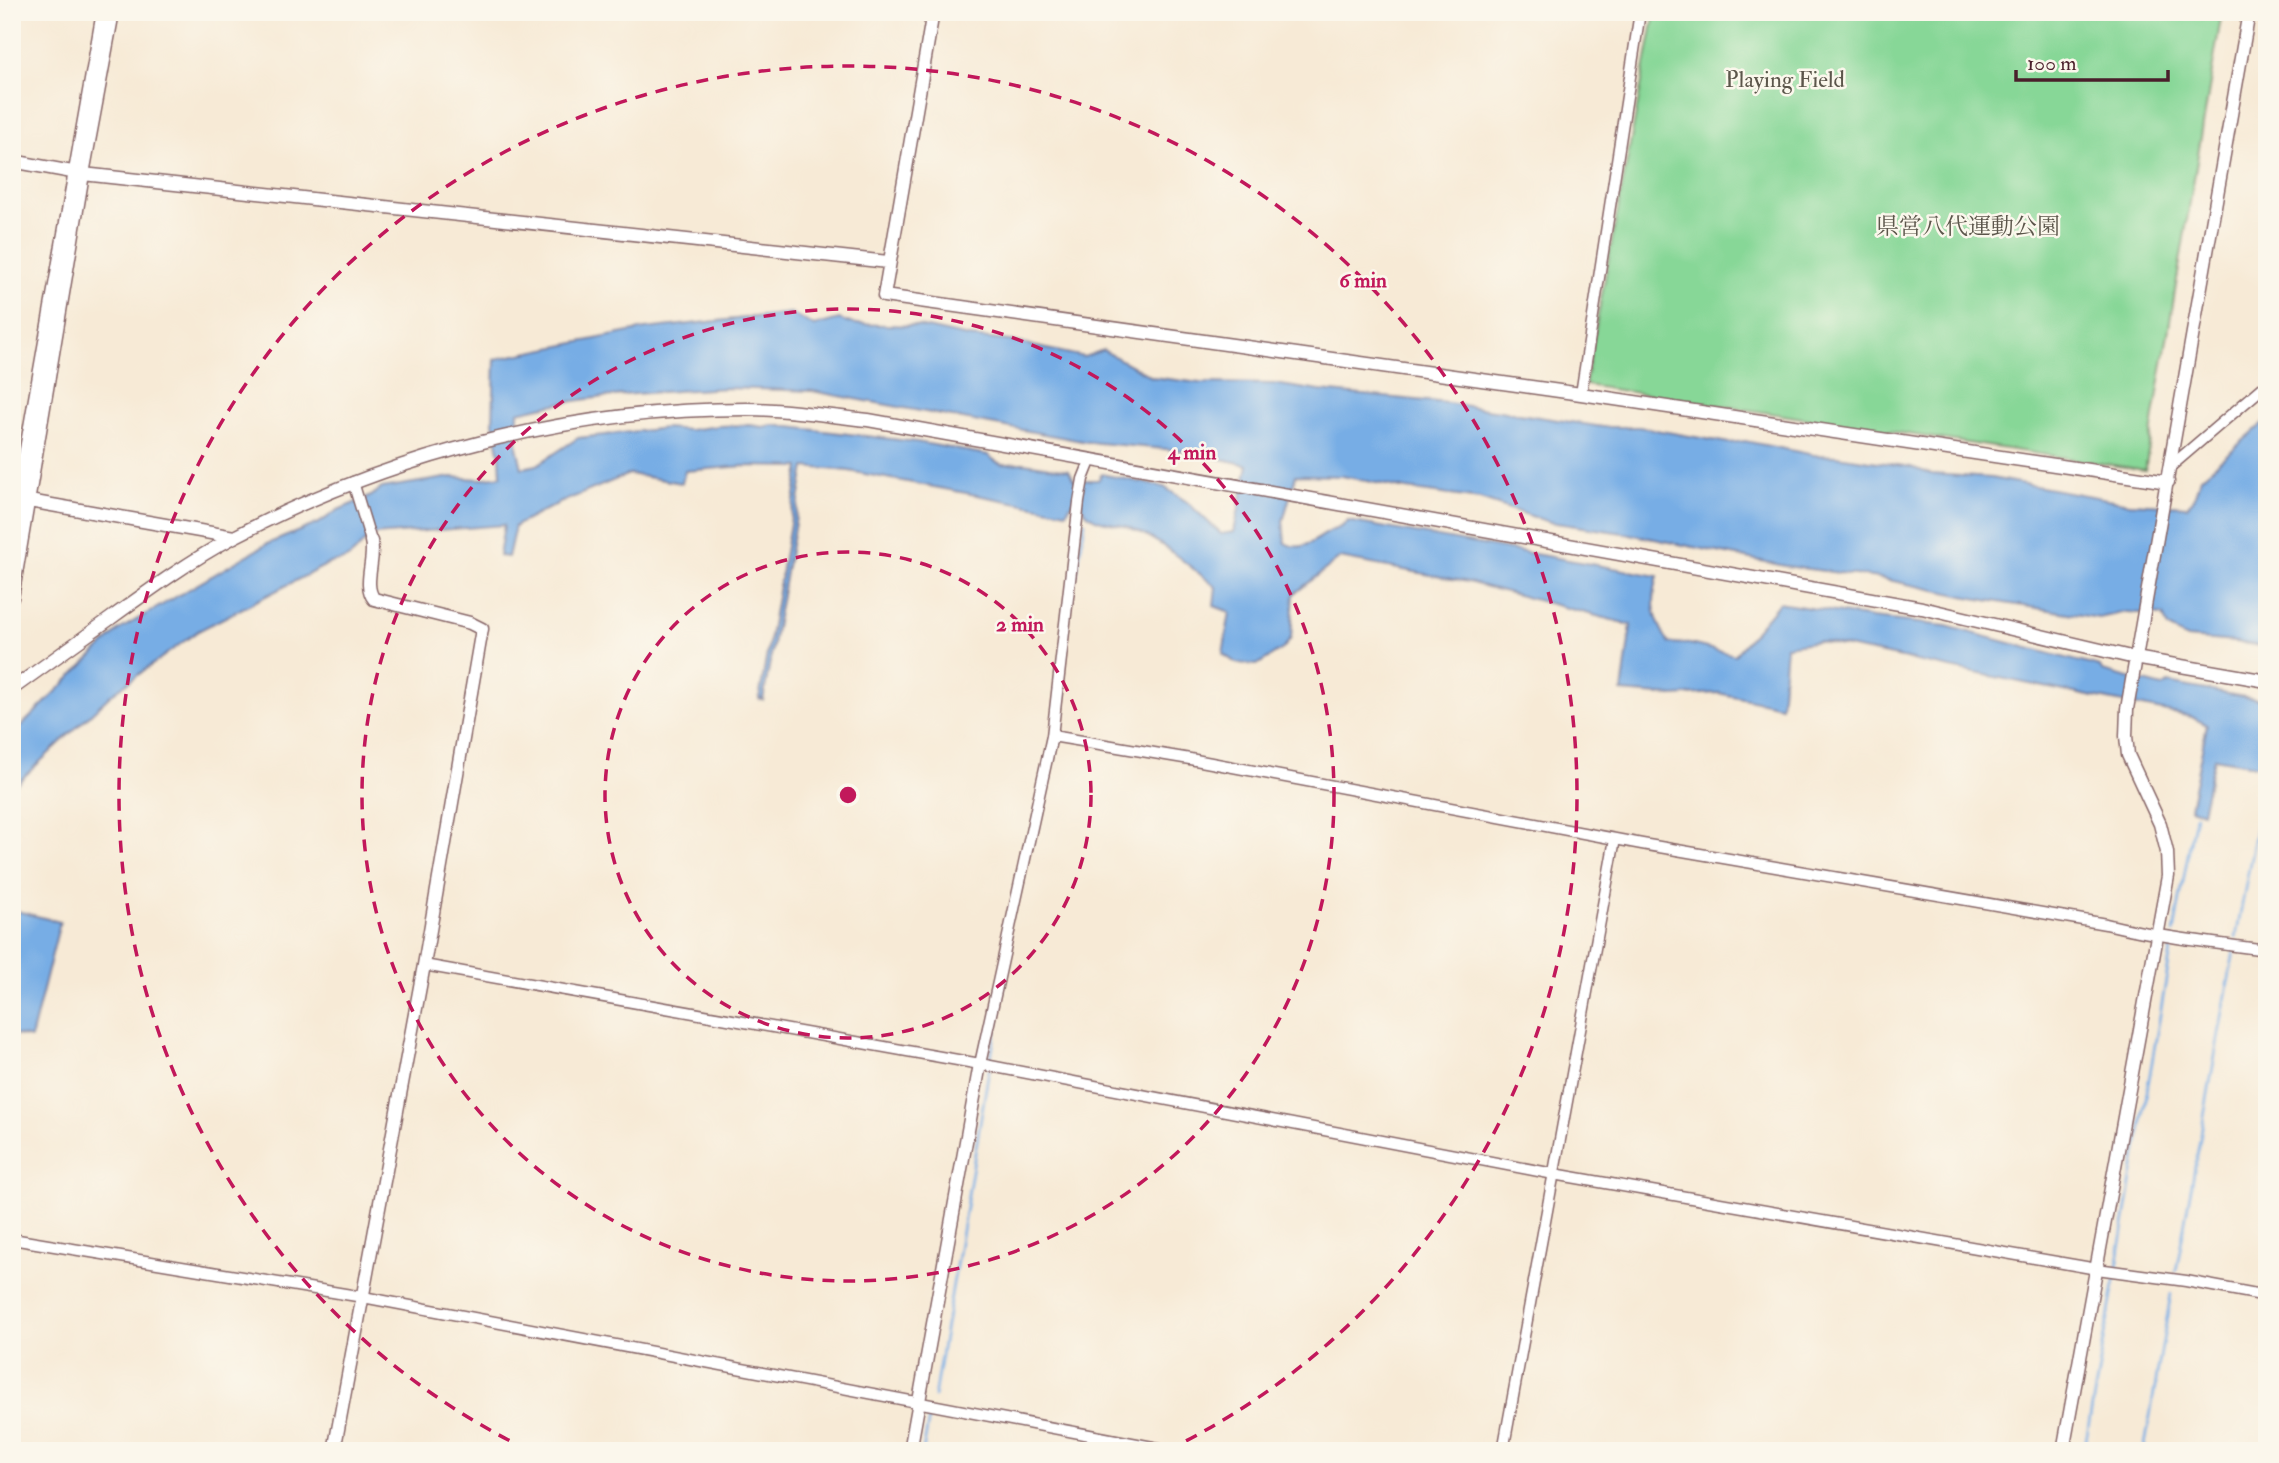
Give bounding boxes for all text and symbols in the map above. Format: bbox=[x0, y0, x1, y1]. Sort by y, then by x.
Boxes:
scale bar bbox=[2016, 38, 2169, 82]
text: 100 m bbox=[2027, 50, 2077, 77]
park label: Playing Field bbox=[1725, 65, 1845, 94]
park label: 県営八代運動公園 bbox=[1876, 212, 2060, 241]
text: 6 min bbox=[1339, 267, 1387, 294]
text: 4 min bbox=[1167, 439, 1216, 466]
text: 2 min bbox=[996, 611, 1044, 638]
centre of rings bbox=[836, 783, 860, 807]

